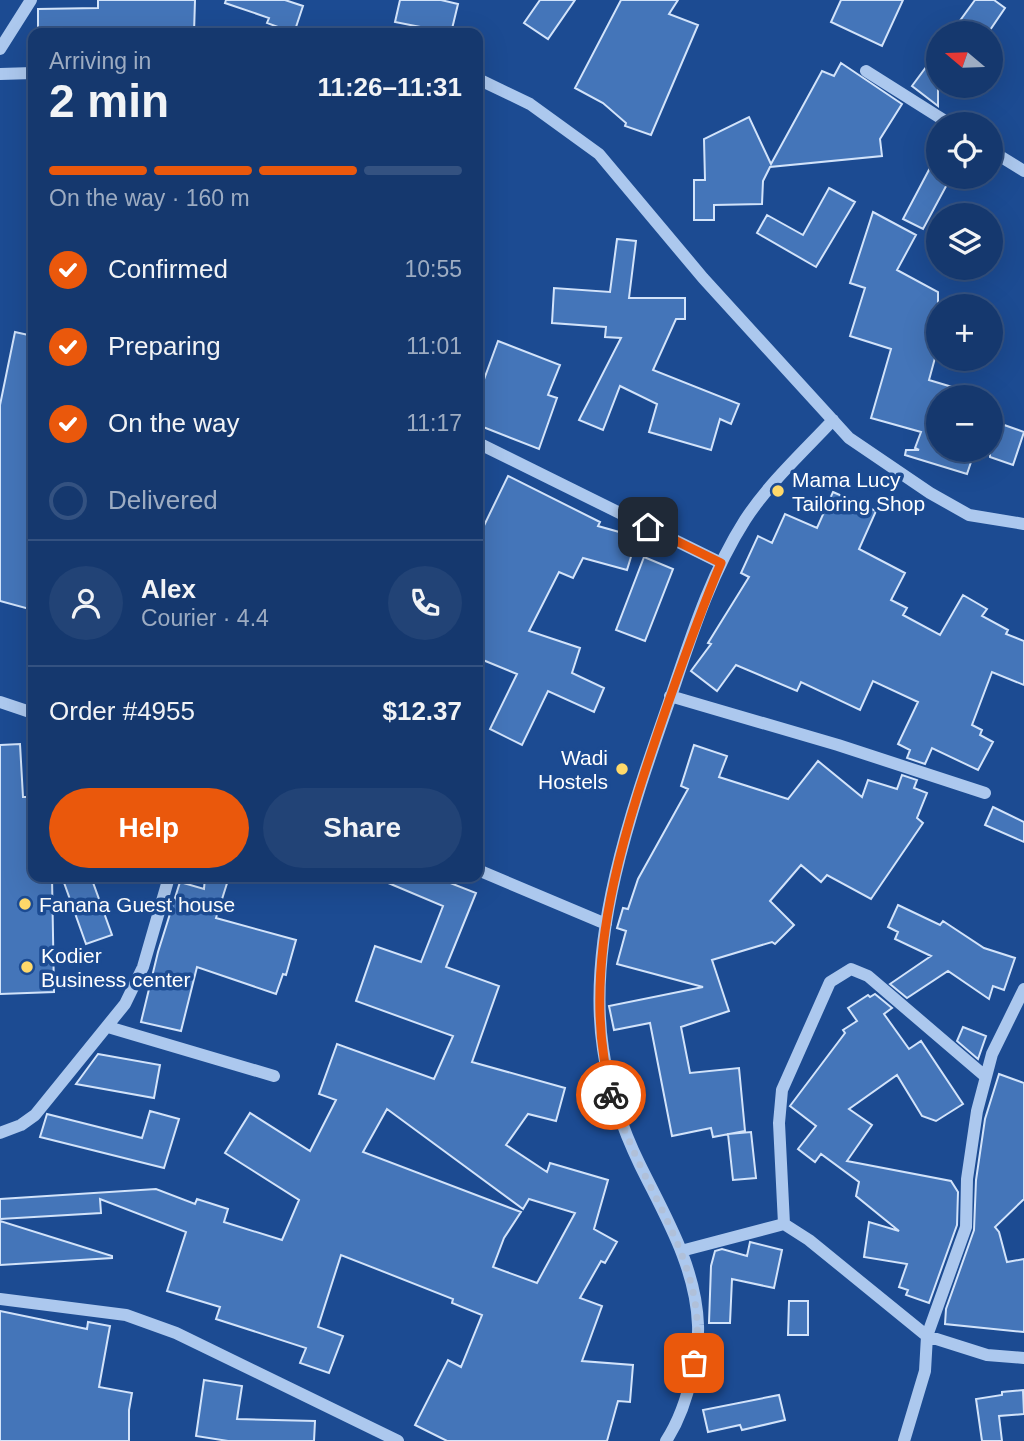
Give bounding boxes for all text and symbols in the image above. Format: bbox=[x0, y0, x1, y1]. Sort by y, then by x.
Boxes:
north arrow bbox=[926, 21, 1003, 98]
map controls bbox=[926, 21, 1003, 462]
text: Arriving in bbox=[49, 48, 151, 74]
text: 11:26–11:31 bbox=[317, 72, 462, 102]
text: 2 min bbox=[49, 75, 169, 127]
button: locate bbox=[926, 112, 1003, 189]
text: On the way · 160 m bbox=[49, 185, 250, 211]
button: layers bbox=[926, 203, 1003, 280]
icon: check bbox=[49, 251, 87, 289]
text: Confirmed bbox=[108, 254, 228, 284]
text: 10:55 bbox=[404, 256, 462, 282]
button: + bbox=[926, 294, 1003, 371]
icon: check bbox=[49, 328, 87, 366]
text: Preparing bbox=[108, 331, 221, 361]
text: 11:01 bbox=[406, 333, 462, 359]
button: − bbox=[926, 385, 1003, 462]
icon: check bbox=[49, 405, 87, 443]
text: On the way bbox=[108, 408, 240, 438]
text: 11:17 bbox=[406, 410, 462, 436]
place label: Mama Lucy Tailoring Shop bbox=[792, 468, 925, 515]
marker: Mama Lucy Tailoring Shop bbox=[770, 483, 786, 499]
text: Delivered bbox=[108, 485, 218, 515]
pin bbox=[618, 497, 678, 557]
icon: home bbox=[629, 508, 667, 546]
button: person bbox=[49, 566, 123, 640]
button: phone bbox=[388, 566, 462, 640]
text: Alex bbox=[141, 574, 196, 604]
text: Courier · 4.4 bbox=[141, 605, 269, 631]
text: Order #4955 bbox=[49, 696, 195, 726]
text: $12.37 bbox=[382, 696, 462, 726]
place label: Wadi Hostels bbox=[538, 746, 608, 793]
marker: Wadi Hostels bbox=[614, 761, 630, 777]
button: Help bbox=[49, 788, 249, 868]
button: Share bbox=[263, 788, 462, 868]
place label: Fanana Guest house bbox=[39, 893, 235, 916]
marker: Fanana Guest house bbox=[17, 896, 33, 912]
place label: Kodier Business center bbox=[41, 944, 190, 991]
marker: Kodier Business center bbox=[19, 959, 35, 975]
courier bbox=[576, 1060, 646, 1130]
icon: bike bbox=[592, 1076, 630, 1114]
pin bbox=[664, 1333, 724, 1393]
icon: bag bbox=[675, 1344, 713, 1382]

